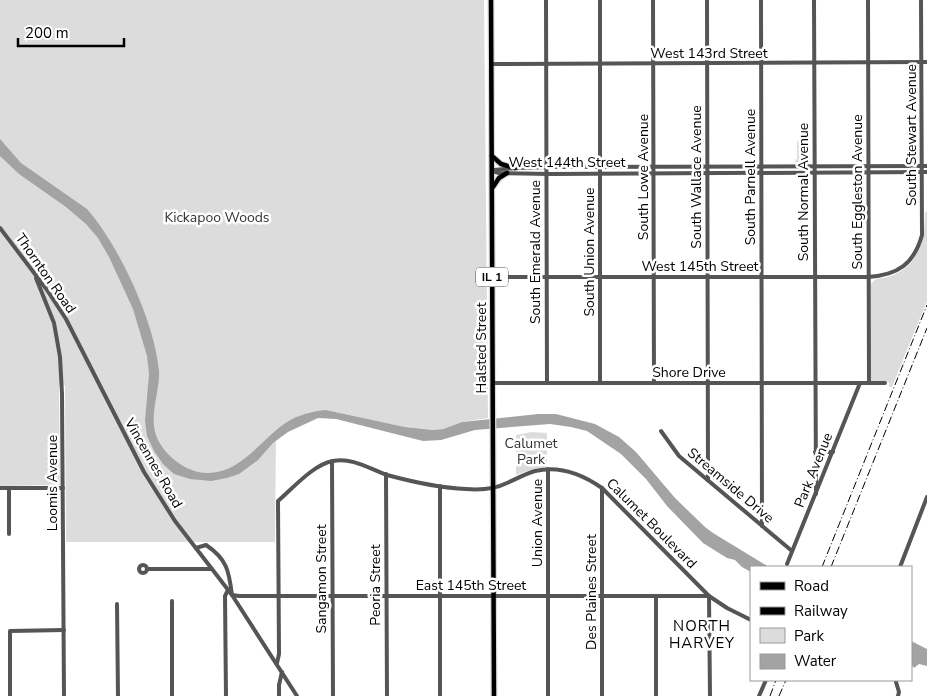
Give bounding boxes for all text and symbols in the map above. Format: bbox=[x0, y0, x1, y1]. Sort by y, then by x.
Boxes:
scale bar bbox=[18, 15, 124, 47]
text: 200 m bbox=[25, 23, 69, 43]
street label: West 143rd Street bbox=[650, 44, 768, 63]
street label: South Stewart Avenue bbox=[902, 64, 921, 206]
street label: South Wallace Avenue bbox=[687, 105, 706, 249]
street label: South Parnell Avenue bbox=[741, 109, 760, 245]
street label: South Lowe Avenue bbox=[634, 114, 653, 240]
street label: South Eggleston Avenue bbox=[848, 114, 867, 270]
street label: South Normal Avenue bbox=[794, 123, 813, 261]
street label: West 144th Street bbox=[508, 153, 626, 172]
street label: South Emerald Avenue bbox=[526, 180, 545, 324]
street label: South Union Avenue bbox=[580, 187, 599, 317]
park label: Kickapoo Woods bbox=[164, 208, 270, 227]
street label: Thornton Road bbox=[11, 229, 80, 317]
street label: West 145th Street bbox=[641, 257, 759, 276]
road number: IL 1 bbox=[476, 268, 508, 286]
street label: Halsted Street bbox=[472, 302, 491, 394]
street label: Shore Drive bbox=[652, 363, 726, 382]
street label: Vincennes Road bbox=[120, 414, 187, 512]
street label: Park Avenue bbox=[790, 430, 837, 510]
park label: Calumet Park bbox=[505, 434, 558, 469]
street label: Loomis Avenue bbox=[43, 435, 62, 531]
street label: Streamside Drive bbox=[683, 444, 778, 527]
street label: Calumet Boulevard bbox=[602, 474, 701, 573]
street label: Union Avenue bbox=[528, 479, 547, 567]
street label: Sangamon Street bbox=[312, 524, 331, 634]
street label: Des Plaines Street bbox=[582, 534, 601, 650]
street label: Peoria Street bbox=[366, 544, 385, 626]
legend bbox=[750, 566, 912, 681]
street label: East 145th Street bbox=[416, 576, 526, 595]
text: Road bbox=[794, 576, 829, 596]
text: Railway bbox=[794, 601, 848, 621]
district label: NORTH HARVEY bbox=[669, 616, 735, 653]
text: Park bbox=[794, 626, 824, 646]
text: Water bbox=[794, 651, 837, 671]

